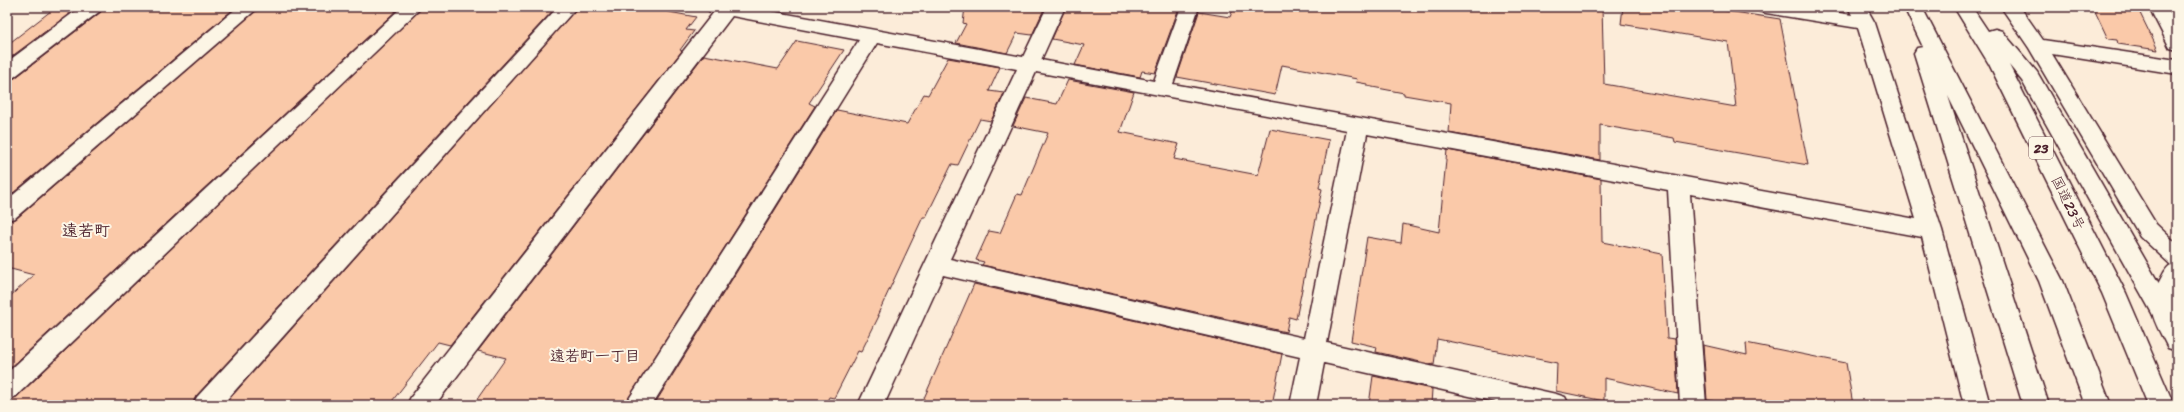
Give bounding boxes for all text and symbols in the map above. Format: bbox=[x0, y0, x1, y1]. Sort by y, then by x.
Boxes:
road number: 23 bbox=[2029, 137, 2053, 159]
street label: 国道23号 bbox=[2044, 172, 2092, 234]
district label: 遠若町 bbox=[62, 216, 110, 245]
district label: 遠若町一丁目 bbox=[550, 343, 640, 369]

